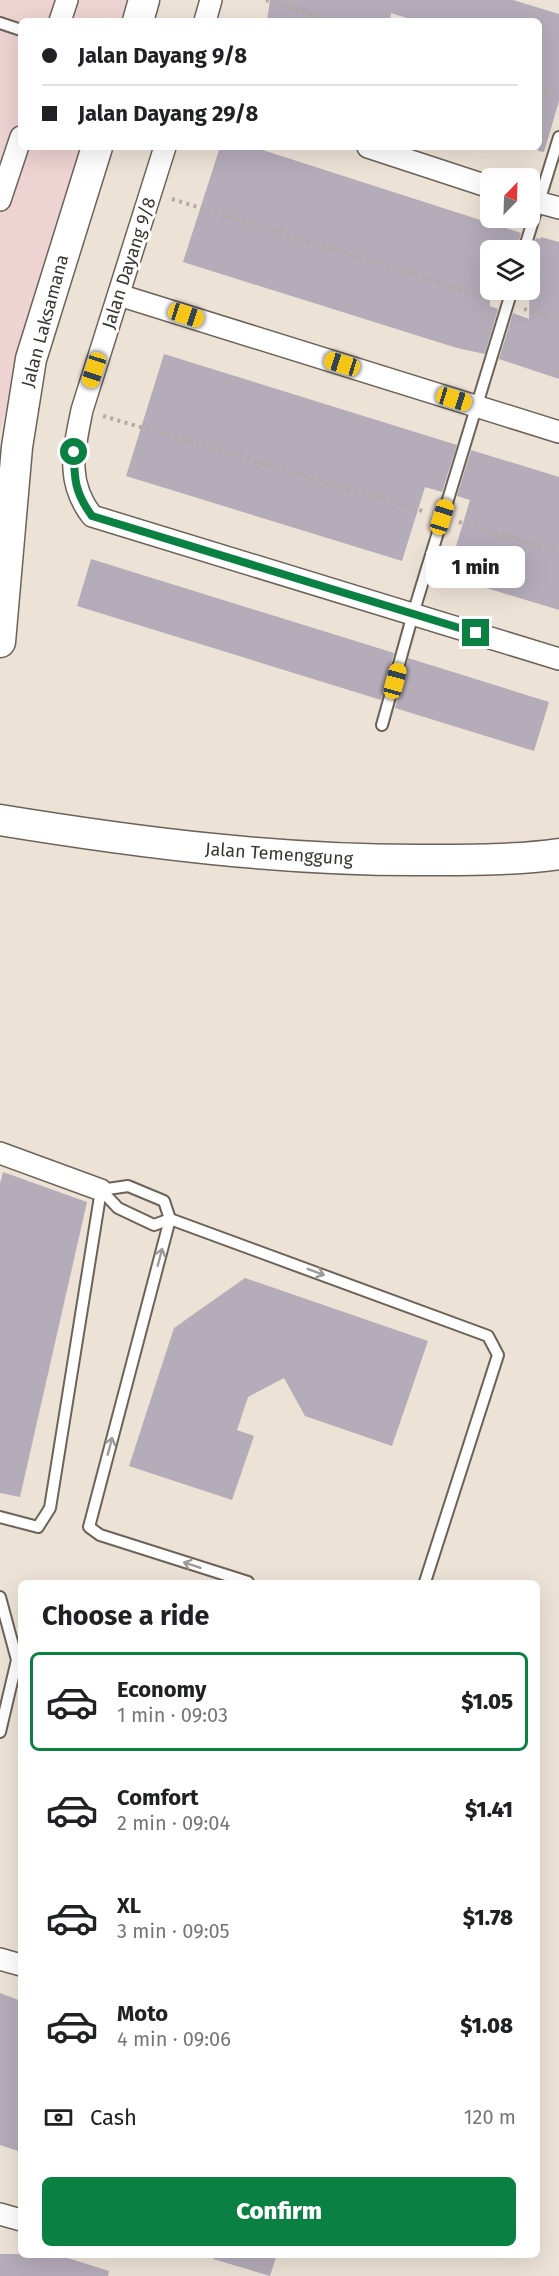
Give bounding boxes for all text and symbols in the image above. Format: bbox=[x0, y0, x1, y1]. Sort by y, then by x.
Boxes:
text: Jalan Dayang 9/8 bbox=[78, 42, 247, 69]
text: Jalan Dayang 29/8 bbox=[78, 100, 258, 127]
north arrow bbox=[480, 168, 540, 228]
map controls bbox=[480, 168, 540, 300]
street label: Jalan Dayang 9/8 bbox=[97, 194, 161, 332]
button: layers bbox=[480, 240, 540, 300]
street label: Jalan Laksamana bbox=[17, 252, 73, 390]
car bbox=[166, 301, 206, 329]
car bbox=[80, 350, 108, 390]
car bbox=[322, 350, 362, 378]
car bbox=[434, 385, 474, 413]
route start bbox=[60, 438, 87, 465]
car bbox=[428, 497, 456, 537]
callout: 1 min bbox=[426, 546, 526, 588]
text: 1 min bbox=[452, 555, 499, 579]
route end bbox=[462, 619, 489, 646]
car bbox=[382, 661, 408, 701]
street label: Jalan Temenggung bbox=[204, 838, 354, 870]
one-way arrow bbox=[155, 1248, 166, 1267]
one-way arrow bbox=[306, 1268, 325, 1279]
one-way arrow bbox=[105, 1436, 117, 1455]
one-way arrow bbox=[183, 1559, 202, 1570]
text: Choose a ride bbox=[42, 1600, 209, 1632]
icon: car bbox=[45, 1675, 99, 1729]
text: Economy bbox=[117, 1676, 206, 1703]
text: $1.05 bbox=[461, 1688, 513, 1715]
text: 1 min · 09:03 bbox=[117, 1703, 228, 1727]
icon: car bbox=[45, 1783, 99, 1837]
text: Comfort bbox=[117, 1784, 198, 1811]
text: $1.41 bbox=[465, 1796, 513, 1823]
text: 2 min · 09:04 bbox=[117, 1811, 230, 1835]
icon: car bbox=[45, 1891, 99, 1945]
text: XL bbox=[117, 1892, 141, 1919]
text: $1.78 bbox=[463, 1904, 513, 1931]
text: 3 min · 09:05 bbox=[117, 1919, 230, 1943]
icon: car bbox=[45, 1999, 99, 2053]
text: Moto bbox=[117, 2000, 168, 2027]
text: $1.08 bbox=[460, 2012, 513, 2039]
text: 4 min · 09:06 bbox=[117, 2027, 231, 2051]
icon: cash bbox=[42, 2101, 75, 2134]
text: Cash bbox=[90, 2104, 137, 2131]
text: 120 m bbox=[464, 2105, 516, 2129]
button: Confirm bbox=[42, 2177, 516, 2246]

